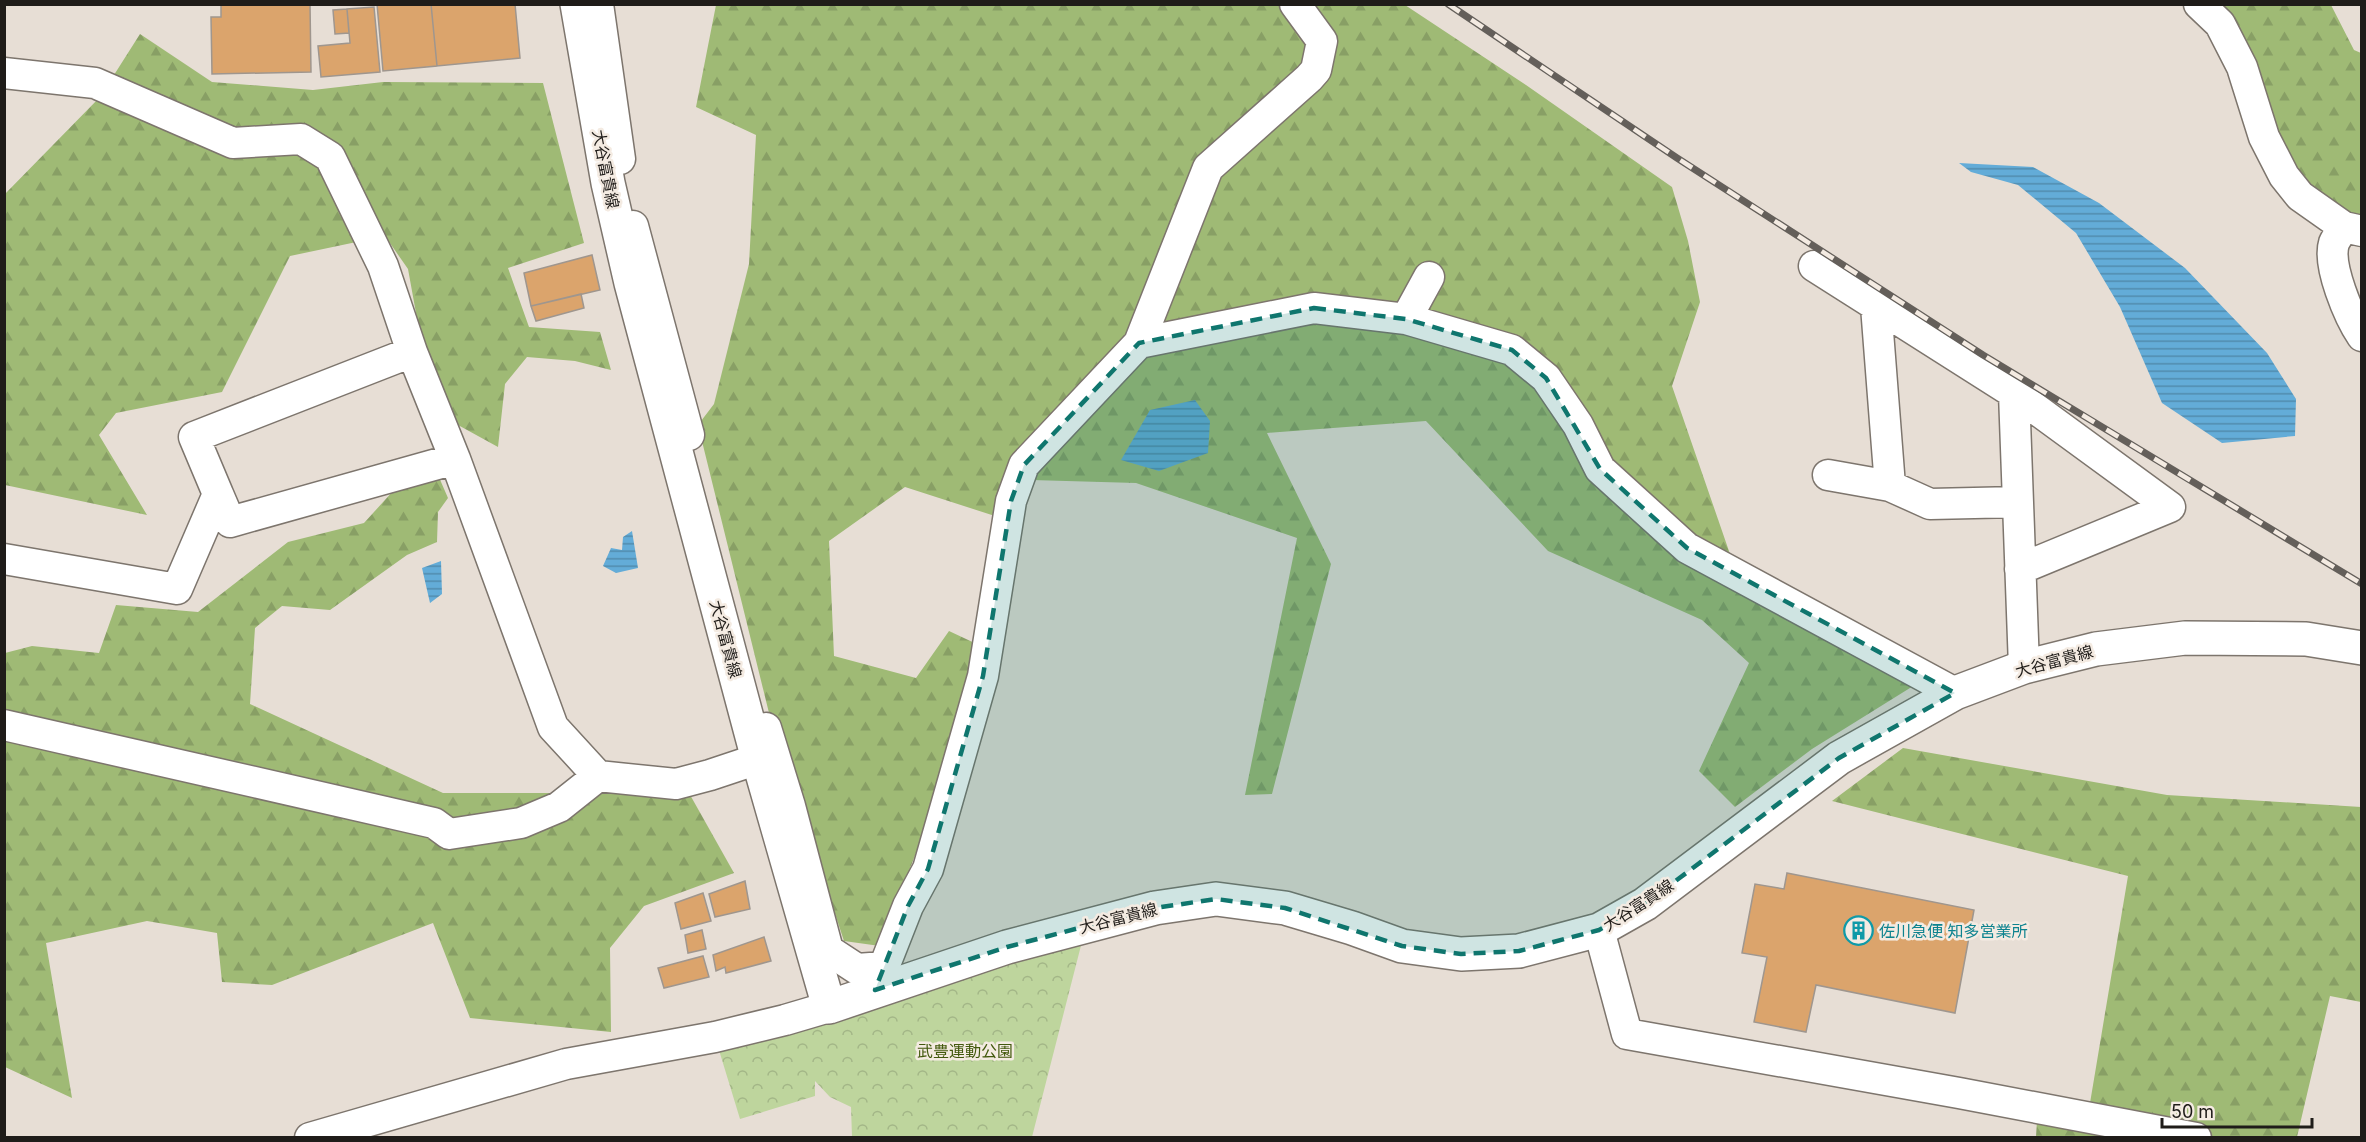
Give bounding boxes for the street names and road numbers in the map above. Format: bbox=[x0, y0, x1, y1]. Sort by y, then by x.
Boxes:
street label: 大谷富貴線 bbox=[589, 128, 623, 210]
street label: 大谷富貴線 bbox=[706, 598, 746, 680]
street label: 大谷富貴線 bbox=[2013, 641, 2095, 681]
street label: 大谷富貴線 bbox=[1599, 875, 1677, 935]
street label: 大谷富貴線 bbox=[1077, 899, 1159, 937]

